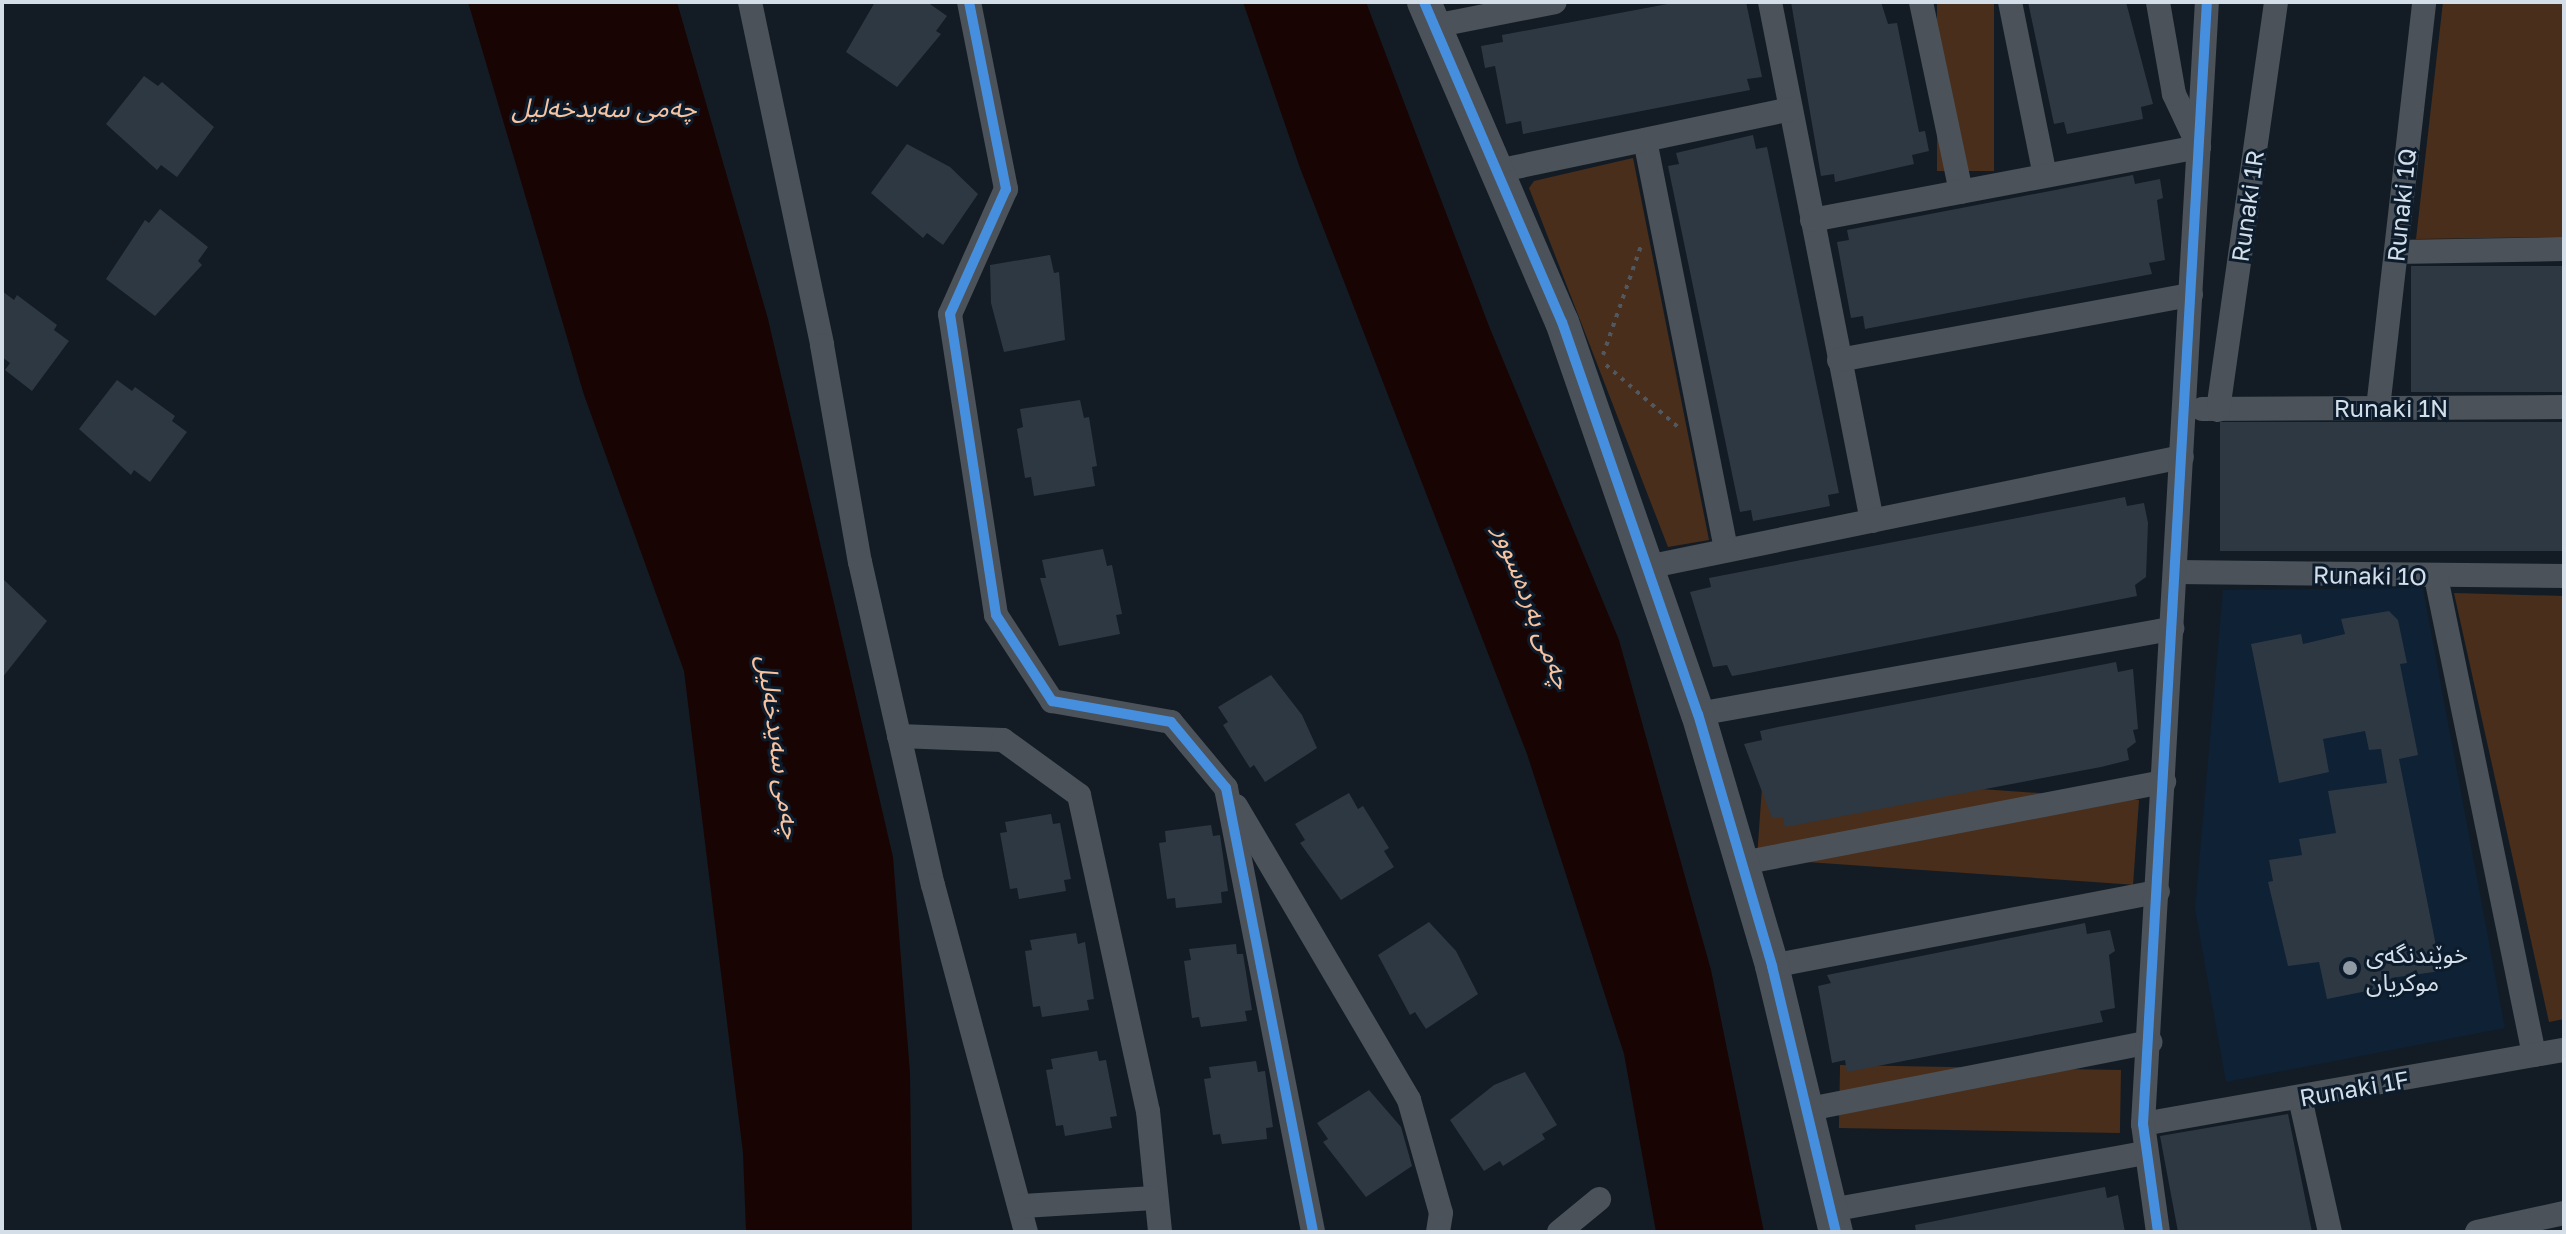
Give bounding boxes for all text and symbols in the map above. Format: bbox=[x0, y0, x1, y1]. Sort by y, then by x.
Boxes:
water label: چەمی سەیدخەلیل bbox=[511, 92, 697, 124]
street label: Runaki 1Q bbox=[2381, 147, 2421, 263]
street label: Runaki 1R bbox=[2225, 148, 2269, 264]
street label: Runaki 1N bbox=[2334, 394, 2448, 422]
water label: چەمی بەردەسوور bbox=[1488, 521, 1578, 693]
street label: Runaki 1O bbox=[2313, 560, 2427, 590]
water label: چەمی سەیدخەلیل bbox=[751, 653, 807, 841]
place label: خوێندنگەی موکریان bbox=[2366, 940, 2468, 996]
marker: خوێندنگەی موکریان bbox=[2341, 959, 2359, 977]
street label: Runaki 1F bbox=[2297, 1064, 2411, 1112]

